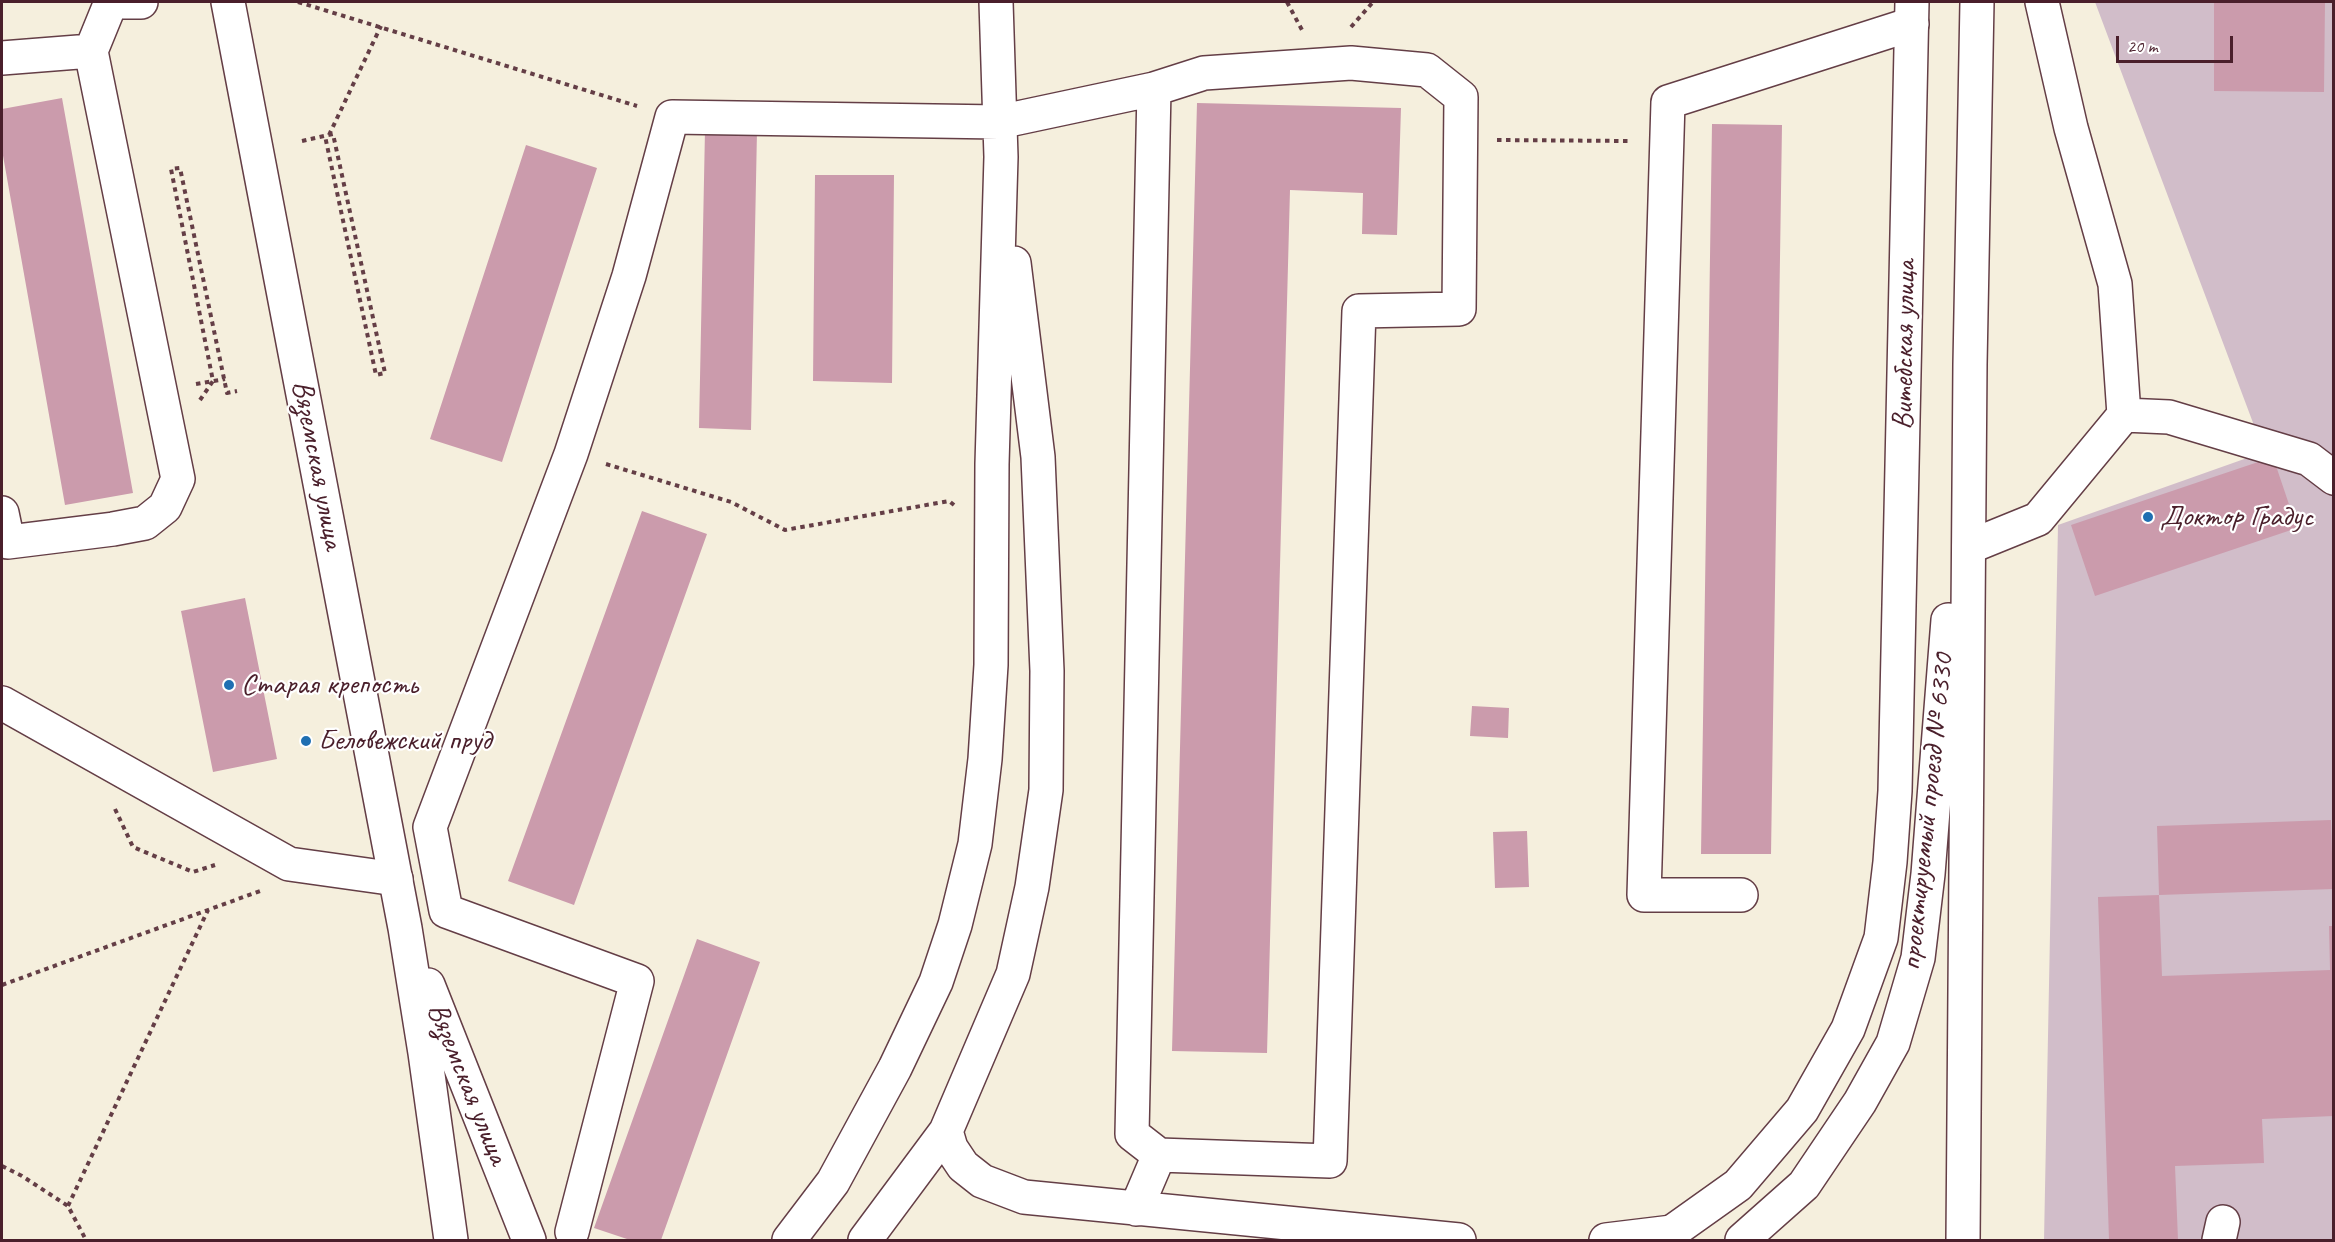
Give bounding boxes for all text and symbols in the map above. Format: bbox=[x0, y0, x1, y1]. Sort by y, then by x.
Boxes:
scale bar bbox=[2119, 24, 2236, 62]
text: 20 m bbox=[2127, 35, 2158, 57]
street label: Витебская улица bbox=[1886, 260, 1924, 430]
street label: Вяземская улица bbox=[283, 378, 351, 552]
place label: Доктор Градус bbox=[2160, 499, 2313, 535]
marker: Доктор Градус bbox=[2141, 510, 2155, 524]
street label: проектируемый проезд № 6330 bbox=[1893, 652, 1963, 972]
place label: Старая крепость bbox=[241, 667, 418, 703]
marker: Старая крепость bbox=[222, 678, 236, 692]
place label: Беловежский пруд bbox=[318, 723, 491, 759]
marker: Беловежский пруд bbox=[299, 734, 313, 748]
street label: Вяземская улица bbox=[418, 998, 516, 1170]

